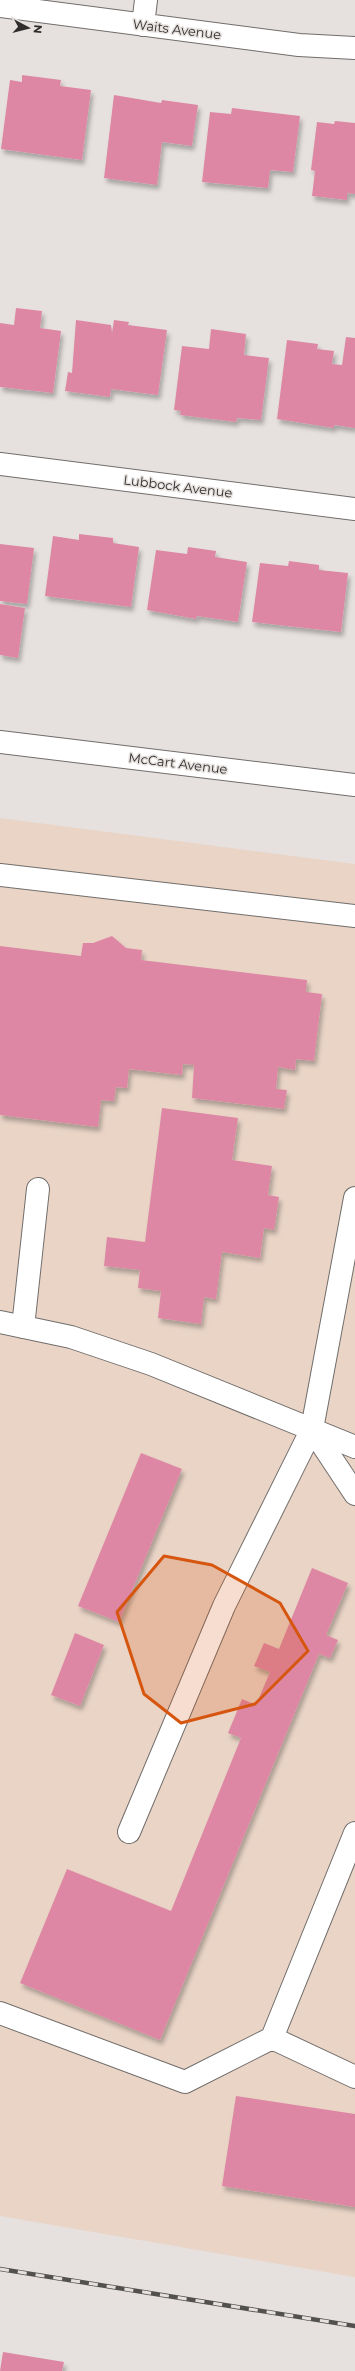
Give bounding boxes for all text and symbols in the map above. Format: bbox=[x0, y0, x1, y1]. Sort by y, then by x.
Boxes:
north arrow bbox=[8, 8, 48, 48]
street label: Waits Avenue bbox=[132, 16, 222, 42]
text: N bbox=[30, 24, 45, 34]
street label: Lubbock Avenue bbox=[123, 471, 233, 501]
street label: McCart Avenue bbox=[128, 749, 229, 777]

